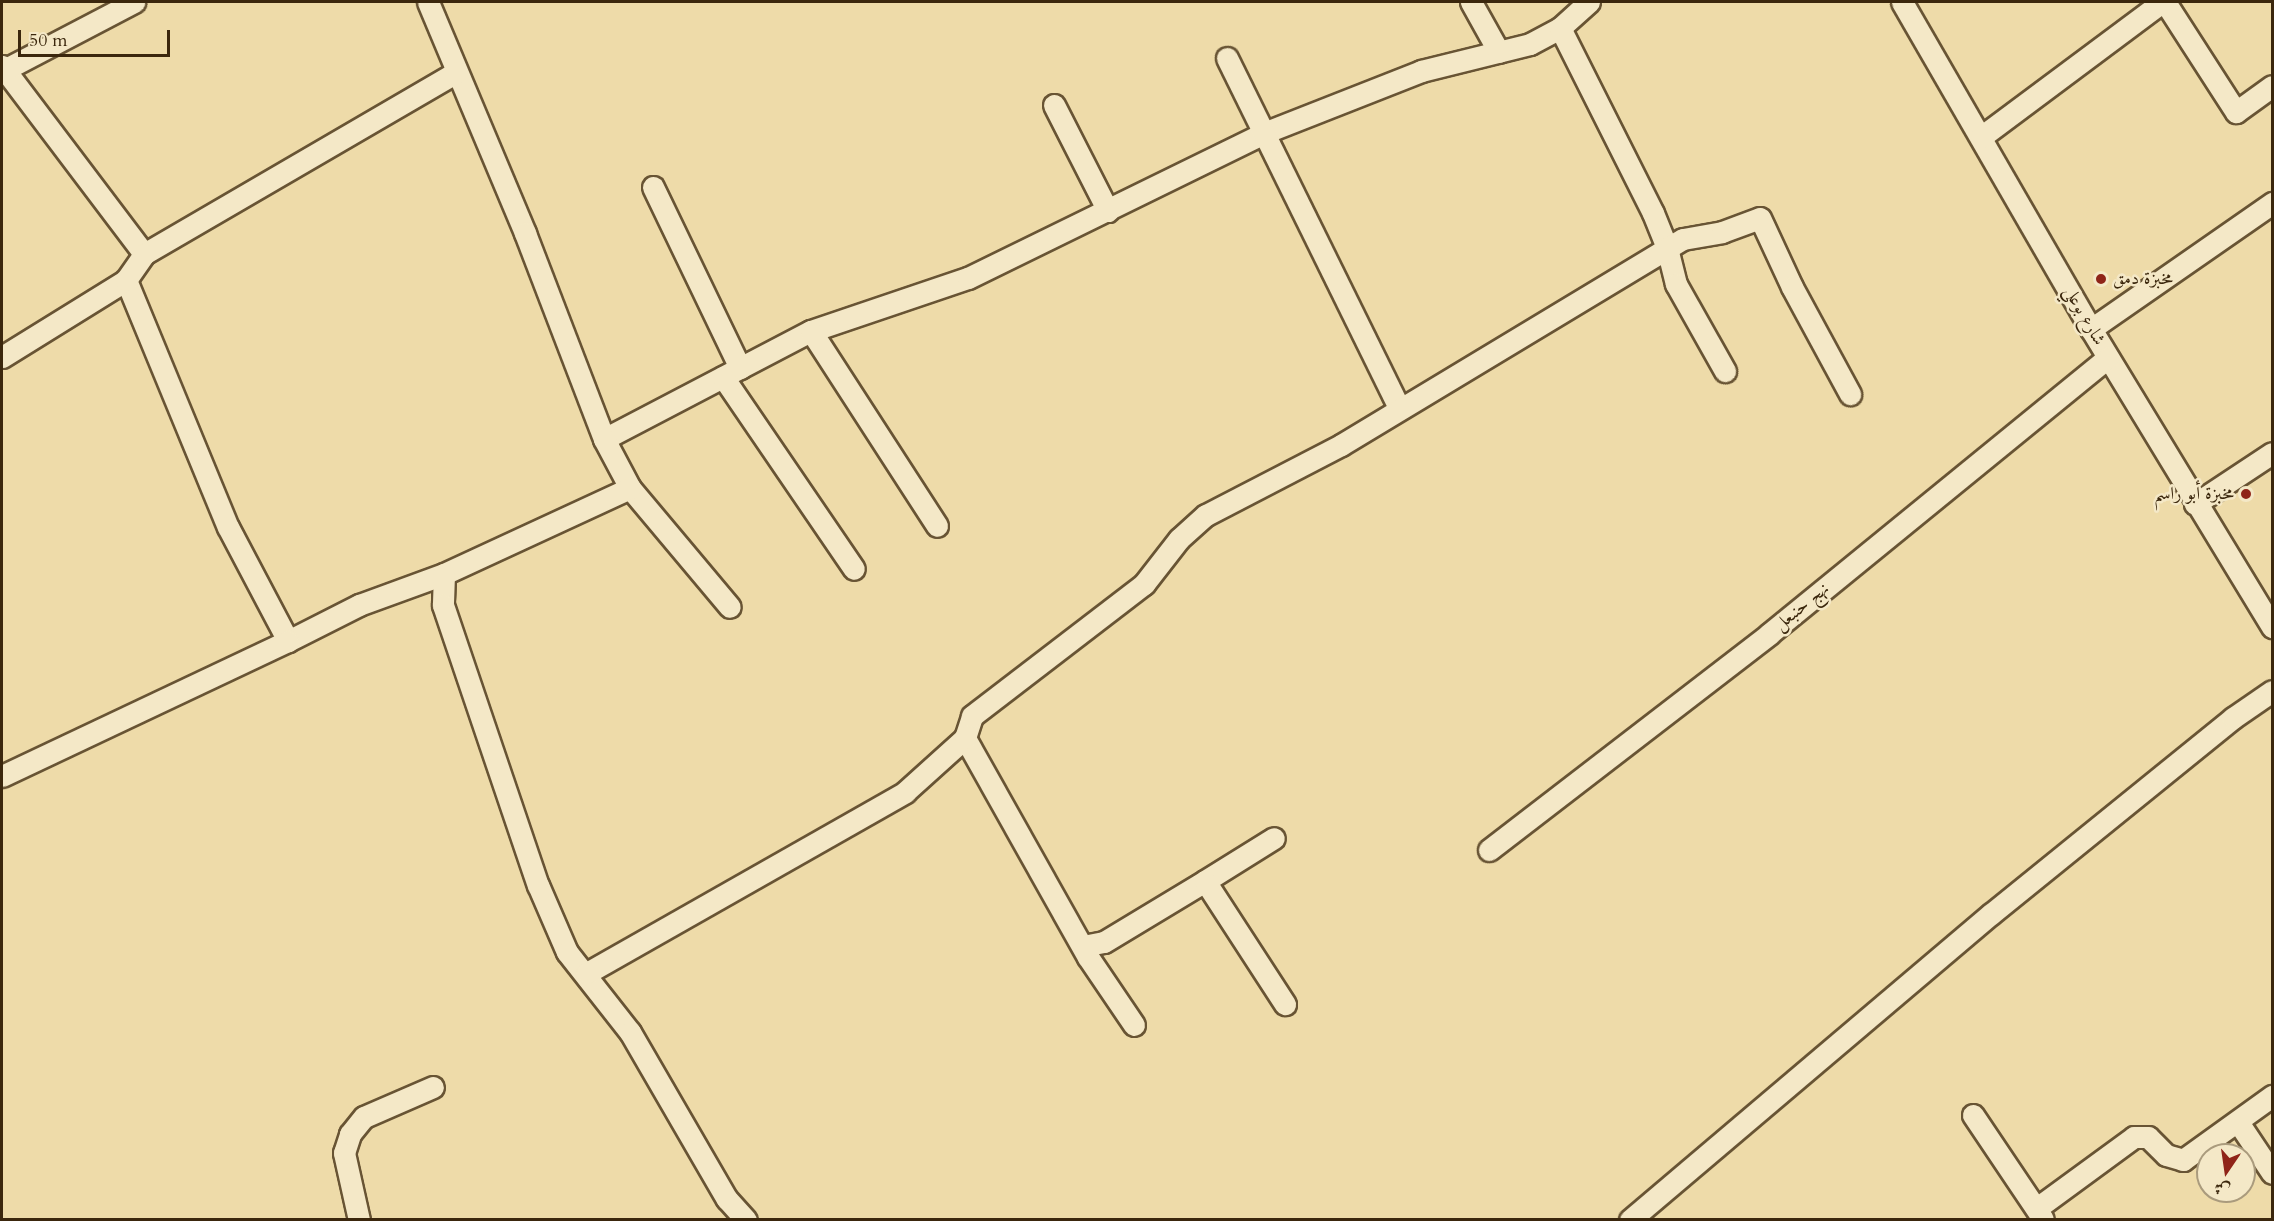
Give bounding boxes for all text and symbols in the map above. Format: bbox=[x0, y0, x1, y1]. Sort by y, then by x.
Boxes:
scale bar bbox=[21, 18, 172, 56]
text: 50 m bbox=[29, 28, 68, 53]
place label: مخبزة دمق bbox=[2113, 268, 2173, 290]
marker: مخبزة دمق bbox=[2094, 272, 2108, 286]
street label: شارع بوعلي bbox=[2058, 283, 2110, 349]
place label: مخبزة أبو راسم bbox=[2154, 483, 2234, 505]
marker: مخبزة أبو راسم bbox=[2239, 487, 2253, 501]
street label: نهج حنبعل bbox=[1770, 578, 1834, 636]
north arrow bbox=[2196, 1143, 2256, 1203]
text: ش bbox=[2212, 1176, 2233, 1201]

